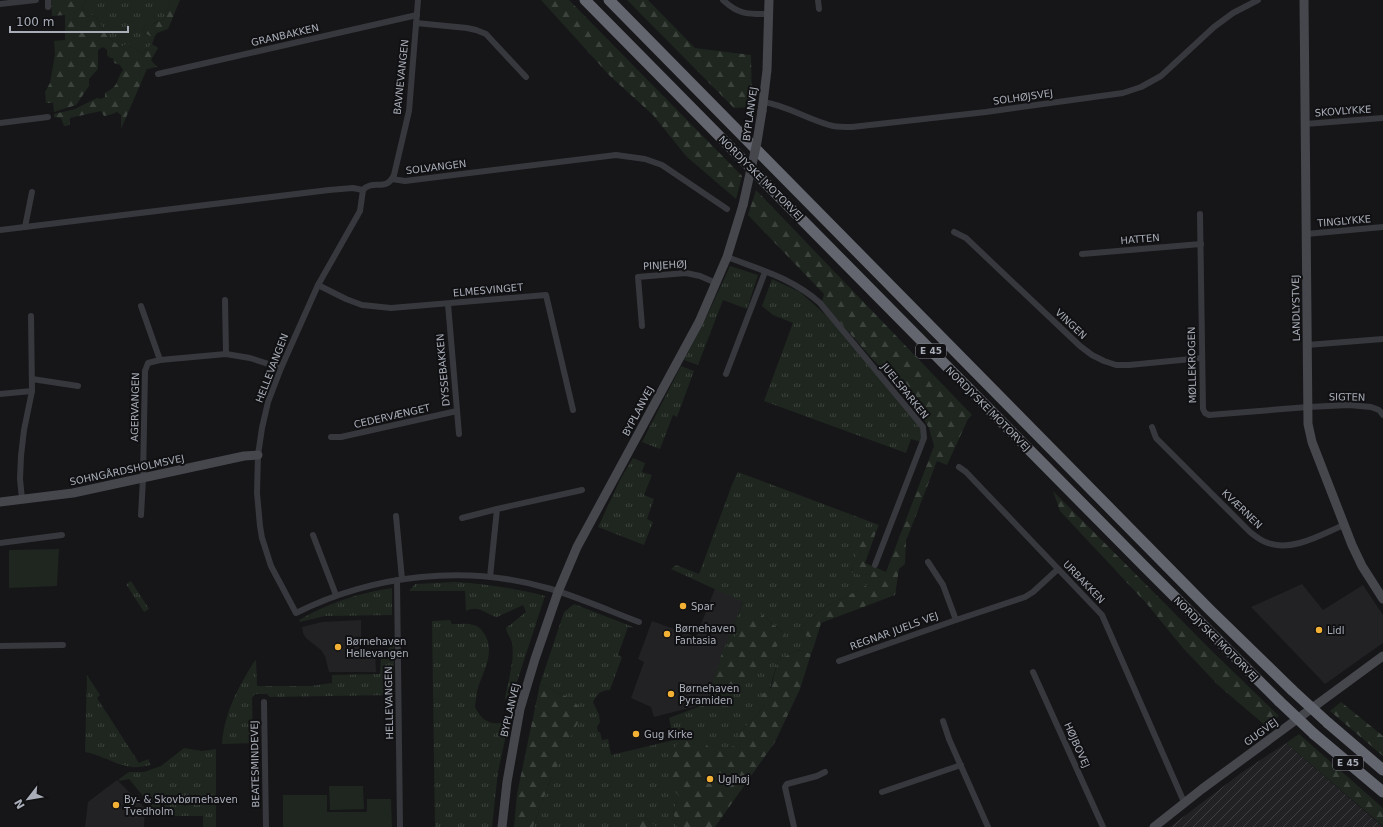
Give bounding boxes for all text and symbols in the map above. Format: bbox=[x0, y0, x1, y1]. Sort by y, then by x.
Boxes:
scale bar bbox=[10, 8, 128, 34]
text: 100 m bbox=[16, 15, 54, 29]
street label: GRANBAKKEN bbox=[250, 22, 320, 48]
street label: BAVNEVANGEN bbox=[392, 39, 410, 115]
street label: BYPLANVEJ bbox=[741, 86, 759, 142]
street label: SOLHØJSVEJ bbox=[992, 87, 1054, 107]
street label: SKOVLYKKE bbox=[1314, 104, 1372, 118]
street label: NORDJYSKE MOTORVEJ bbox=[717, 134, 805, 222]
street label: SOLVANGEN bbox=[405, 158, 467, 176]
street label: TINGLYKKE bbox=[1316, 213, 1371, 229]
street label: HATTEN bbox=[1120, 232, 1160, 246]
street label: PINJEHØJ bbox=[643, 258, 687, 272]
street label: LANDLYSTVEJ bbox=[1290, 275, 1302, 341]
street label: ELMESVINGET bbox=[452, 281, 525, 299]
street label: VINGEN bbox=[1053, 307, 1089, 341]
street label: MØLLEKROGEN bbox=[1186, 326, 1198, 404]
street label: HELLEVANGEN bbox=[254, 332, 290, 404]
street label: DYSSEBAKKEN bbox=[434, 333, 452, 407]
road number: E 45 bbox=[916, 344, 946, 358]
street label: JUELSPARKEN bbox=[879, 360, 931, 421]
street label: NORDJYSKE MOTORVEJ bbox=[944, 365, 1032, 453]
street label: AGERVANGEN bbox=[129, 372, 141, 442]
street label: BYPLANVEJ bbox=[620, 384, 656, 438]
street label: SIGTEN bbox=[1329, 391, 1365, 403]
street label: CEDERVÆNGET bbox=[353, 402, 432, 430]
street label: SOHNGÅRDSHOLMSVEJ bbox=[68, 451, 185, 488]
street label: KVÆRNEN bbox=[1220, 487, 1264, 531]
street label: URBAKKEN bbox=[1061, 558, 1107, 606]
street label: NORDJYSKE MOTORVEJ bbox=[1172, 595, 1260, 683]
marker: Spar bbox=[678, 601, 688, 611]
place label: Spar bbox=[691, 601, 715, 612]
street label: REGNAR JUELS VEJ bbox=[848, 610, 940, 652]
place label: Børnehaven Fantasia bbox=[675, 623, 735, 646]
marker: Lidl bbox=[1314, 625, 1324, 635]
place label: Lidl bbox=[1327, 625, 1344, 636]
marker: Børnehaven Fantasia bbox=[662, 629, 672, 639]
place label: Børnehaven Hellevangen bbox=[346, 636, 409, 659]
marker: Børnehaven Hellevangen bbox=[333, 642, 343, 652]
street label: HELLEVANGEN bbox=[383, 666, 395, 740]
street label: BYPLANVEJ bbox=[498, 682, 522, 738]
place label: Børnehaven Pyramiden bbox=[679, 683, 739, 706]
marker: Børnehaven Pyramiden bbox=[666, 689, 676, 699]
street label: GUGVEJ bbox=[1242, 716, 1280, 748]
street label: BEATESMINDEVEJ bbox=[249, 720, 261, 808]
street label: HØJBOVEJ bbox=[1062, 720, 1092, 770]
marker: Gug Kirke bbox=[631, 729, 641, 739]
place label: Gug Kirke bbox=[644, 729, 693, 740]
road number: E 45 bbox=[1333, 756, 1363, 770]
marker: Uglhøj bbox=[705, 774, 715, 784]
place label: Uglhøj bbox=[718, 774, 750, 785]
north arrow bbox=[8, 779, 48, 819]
place label: By- & Skovbørnehaven Tvedholm bbox=[123, 794, 238, 817]
text: N bbox=[12, 797, 28, 811]
marker: By- & Skovbørnehaven Tvedholm bbox=[111, 800, 121, 810]

